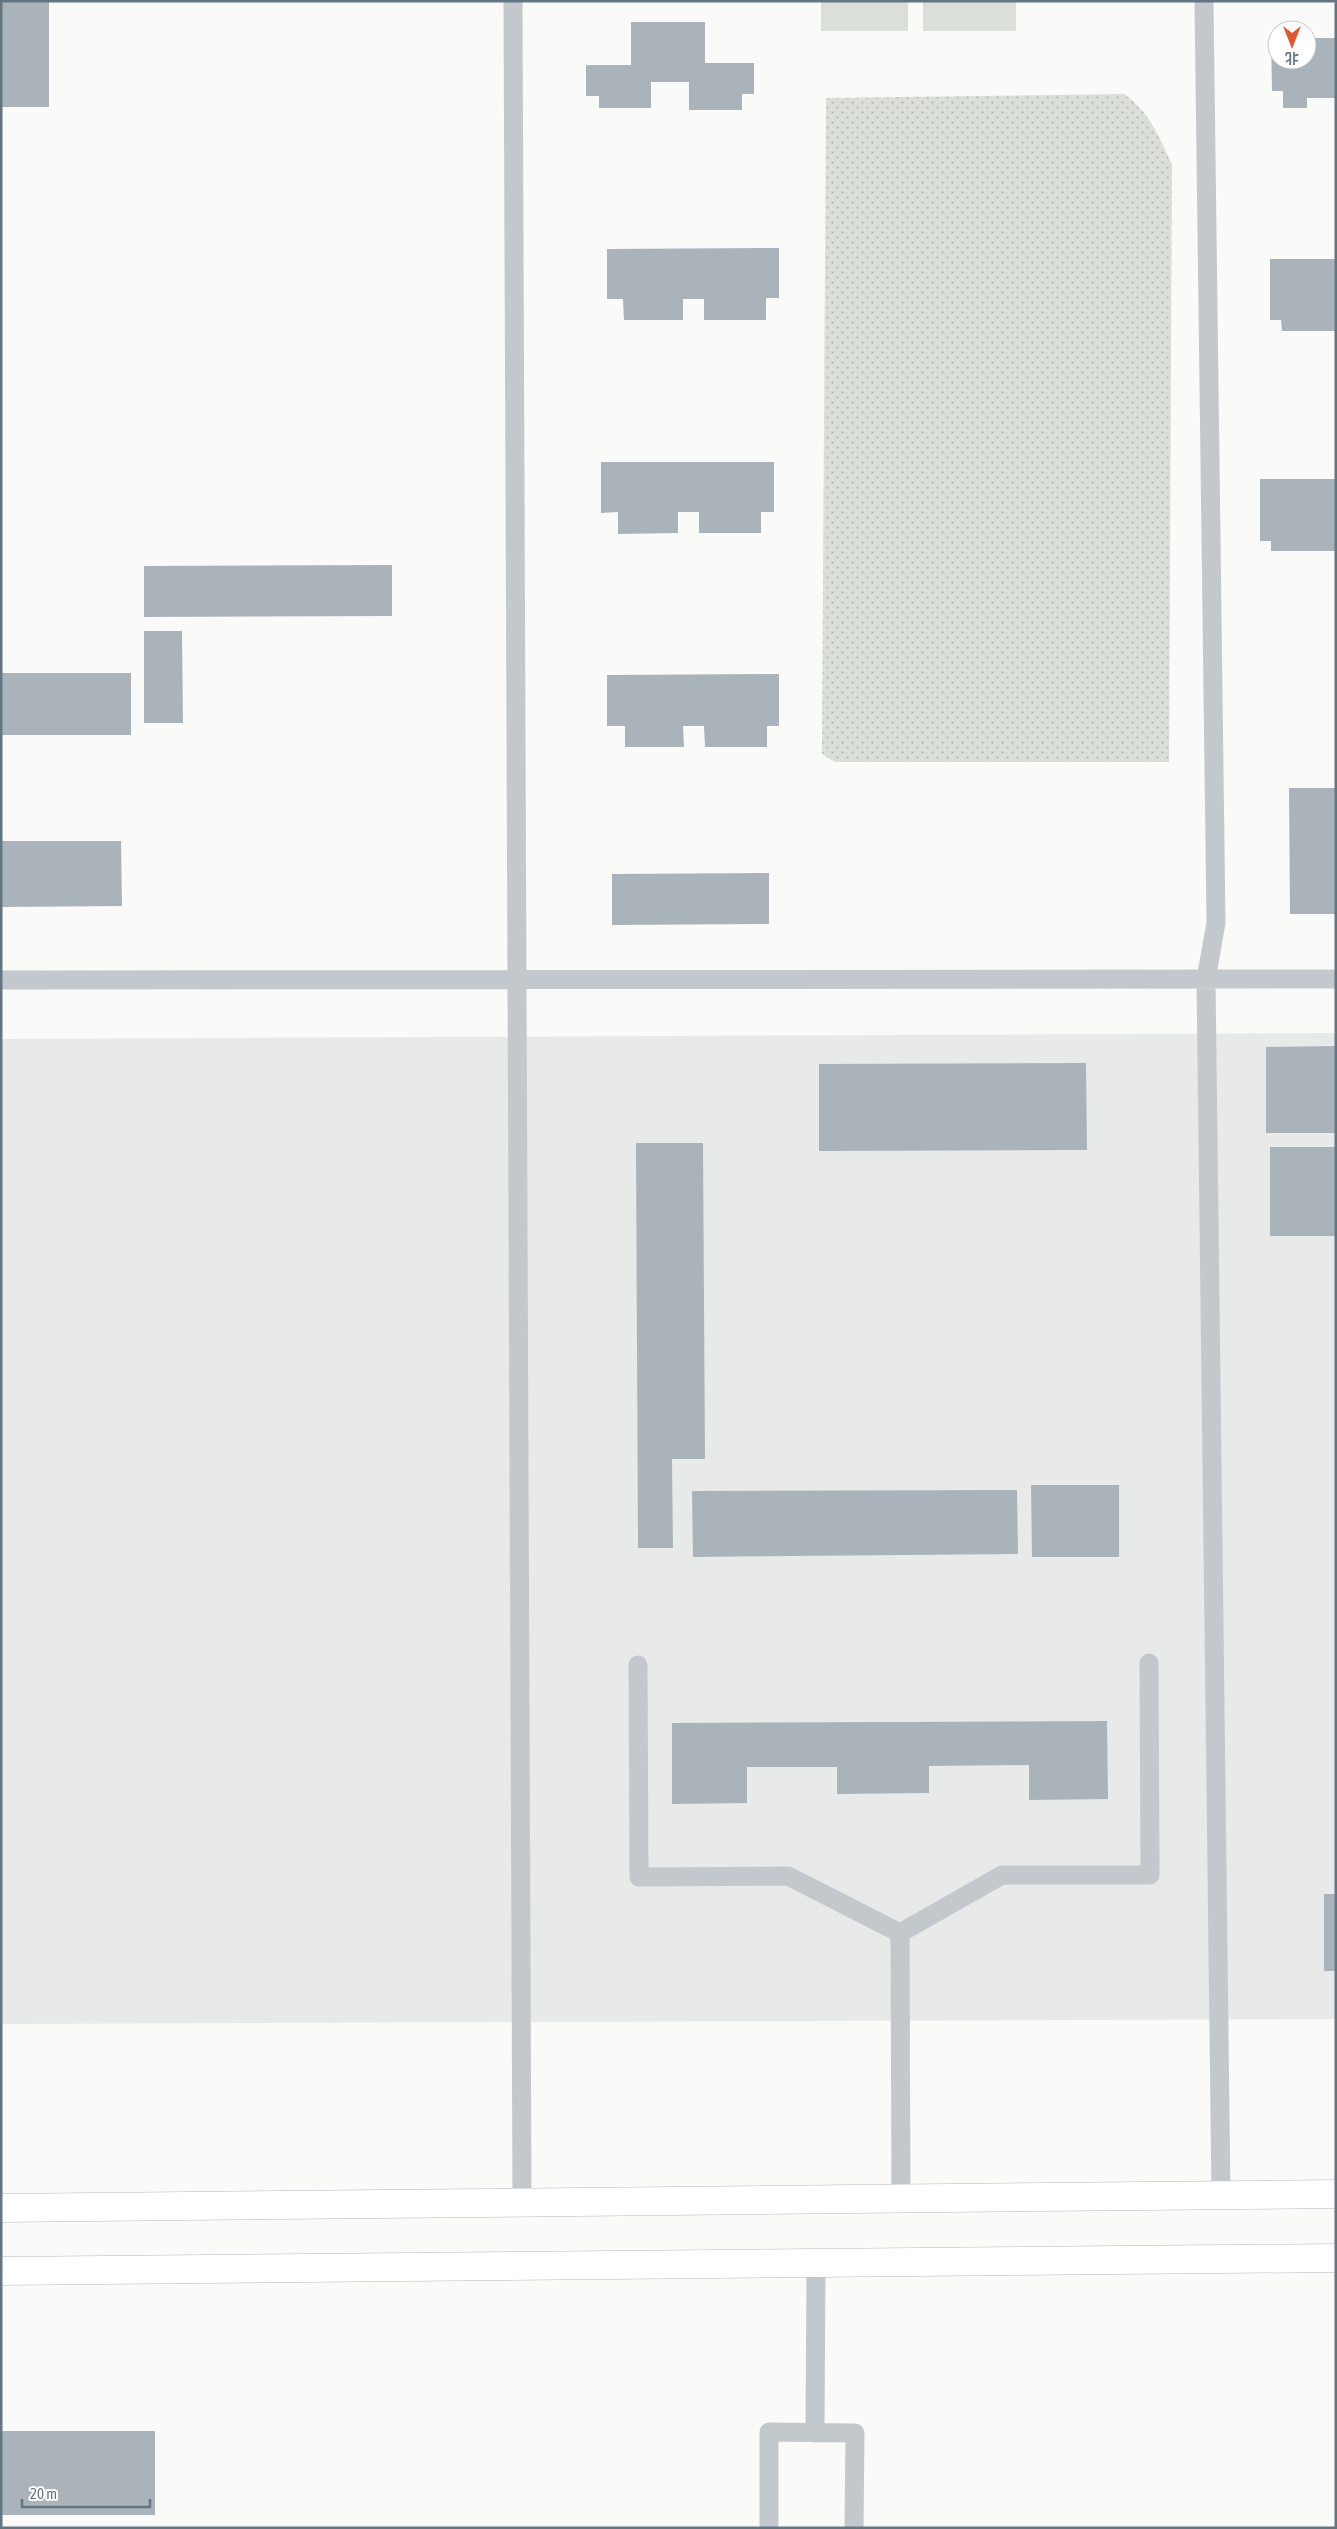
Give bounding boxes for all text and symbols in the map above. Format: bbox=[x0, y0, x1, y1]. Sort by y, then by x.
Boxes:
north arrow bbox=[1267, 20, 1317, 70]
text: 北 bbox=[1285, 50, 1299, 66]
scale bar bbox=[22, 2476, 150, 2508]
text: 20 m bbox=[30, 2485, 57, 2502]

